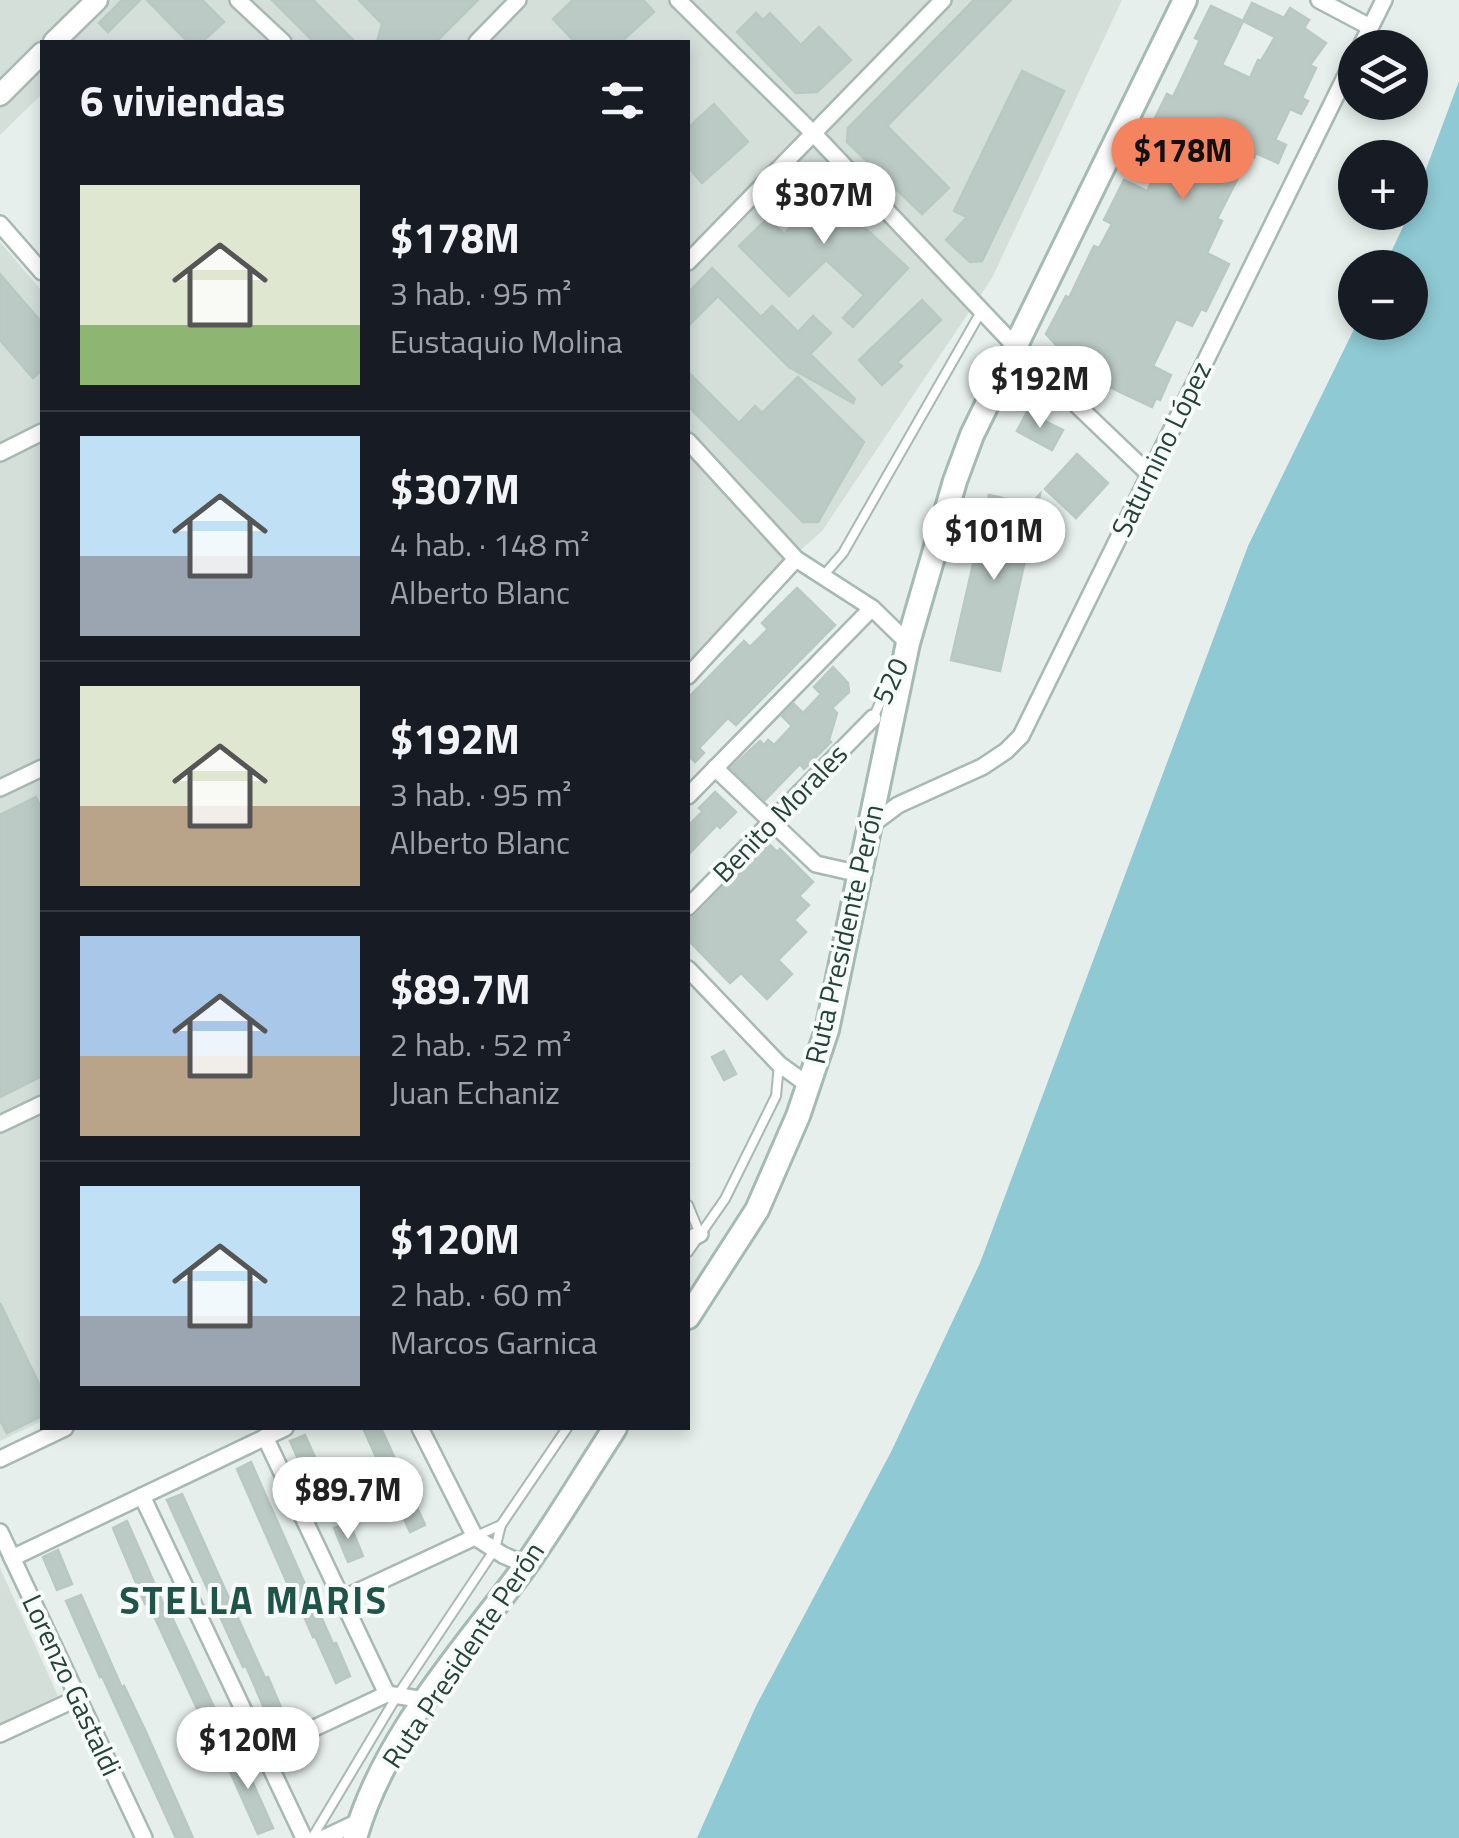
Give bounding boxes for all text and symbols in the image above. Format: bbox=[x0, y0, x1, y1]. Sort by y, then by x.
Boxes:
map controls bbox=[1338, 30, 1428, 340]
button: layers bbox=[1338, 30, 1428, 120]
text: 6 viviendas bbox=[80, 68, 285, 132]
icon: filters bbox=[595, 73, 650, 128]
pin: $178M bbox=[1113, 118, 1253, 203]
text: $178M bbox=[1133, 126, 1233, 174]
button: + bbox=[1338, 140, 1428, 230]
pin: $307M bbox=[754, 162, 894, 247]
text: $307M bbox=[774, 170, 874, 218]
text: $178M bbox=[390, 205, 520, 269]
icon: home bbox=[160, 225, 280, 345]
button: − bbox=[1338, 250, 1428, 340]
text: 3 hab. · 95 m² bbox=[390, 269, 572, 317]
text: Eustaquio Molina bbox=[390, 317, 623, 365]
pin: $192M bbox=[970, 346, 1110, 431]
text: $192M bbox=[990, 354, 1090, 402]
street label: Saturnino López bbox=[1099, 354, 1222, 544]
text: $307M bbox=[390, 456, 520, 520]
icon: home bbox=[160, 476, 280, 596]
pin: $101M bbox=[924, 498, 1064, 583]
text: $101M bbox=[944, 506, 1044, 554]
text: 4 hab. · 148 m² bbox=[390, 520, 589, 568]
text: Alberto Blanc bbox=[390, 568, 570, 616]
street label: 520 bbox=[860, 650, 919, 711]
text: $192M bbox=[390, 706, 520, 770]
icon: home bbox=[160, 726, 280, 846]
street label: Benito Morales bbox=[702, 733, 857, 892]
text: 3 hab. · 95 m² bbox=[390, 770, 572, 818]
street label: Ruta Presidente Perón bbox=[793, 800, 894, 1068]
text: Alberto Blanc bbox=[390, 818, 570, 866]
text: $89.7M bbox=[390, 956, 531, 1020]
icon: home bbox=[160, 976, 280, 1096]
text: 2 hab. · 52 m² bbox=[390, 1020, 572, 1068]
text: Juan Echaniz bbox=[390, 1068, 560, 1116]
text: $120M bbox=[390, 1206, 520, 1270]
icon: home bbox=[160, 1226, 280, 1346]
text: 2 hab. · 60 m² bbox=[390, 1270, 572, 1318]
text: Marcos Garnica bbox=[390, 1318, 597, 1366]
pin: $89.7M bbox=[267, 1457, 429, 1542]
text: $89.7M bbox=[294, 1465, 402, 1513]
street label: Ruta Presidente Perón bbox=[371, 1533, 555, 1777]
district label: STELLA MARIS bbox=[119, 1571, 389, 1629]
street label: Lorenzo Gastaldi bbox=[12, 1587, 133, 1783]
pin: $120M bbox=[178, 1707, 318, 1792]
text: $120M bbox=[198, 1715, 298, 1763]

